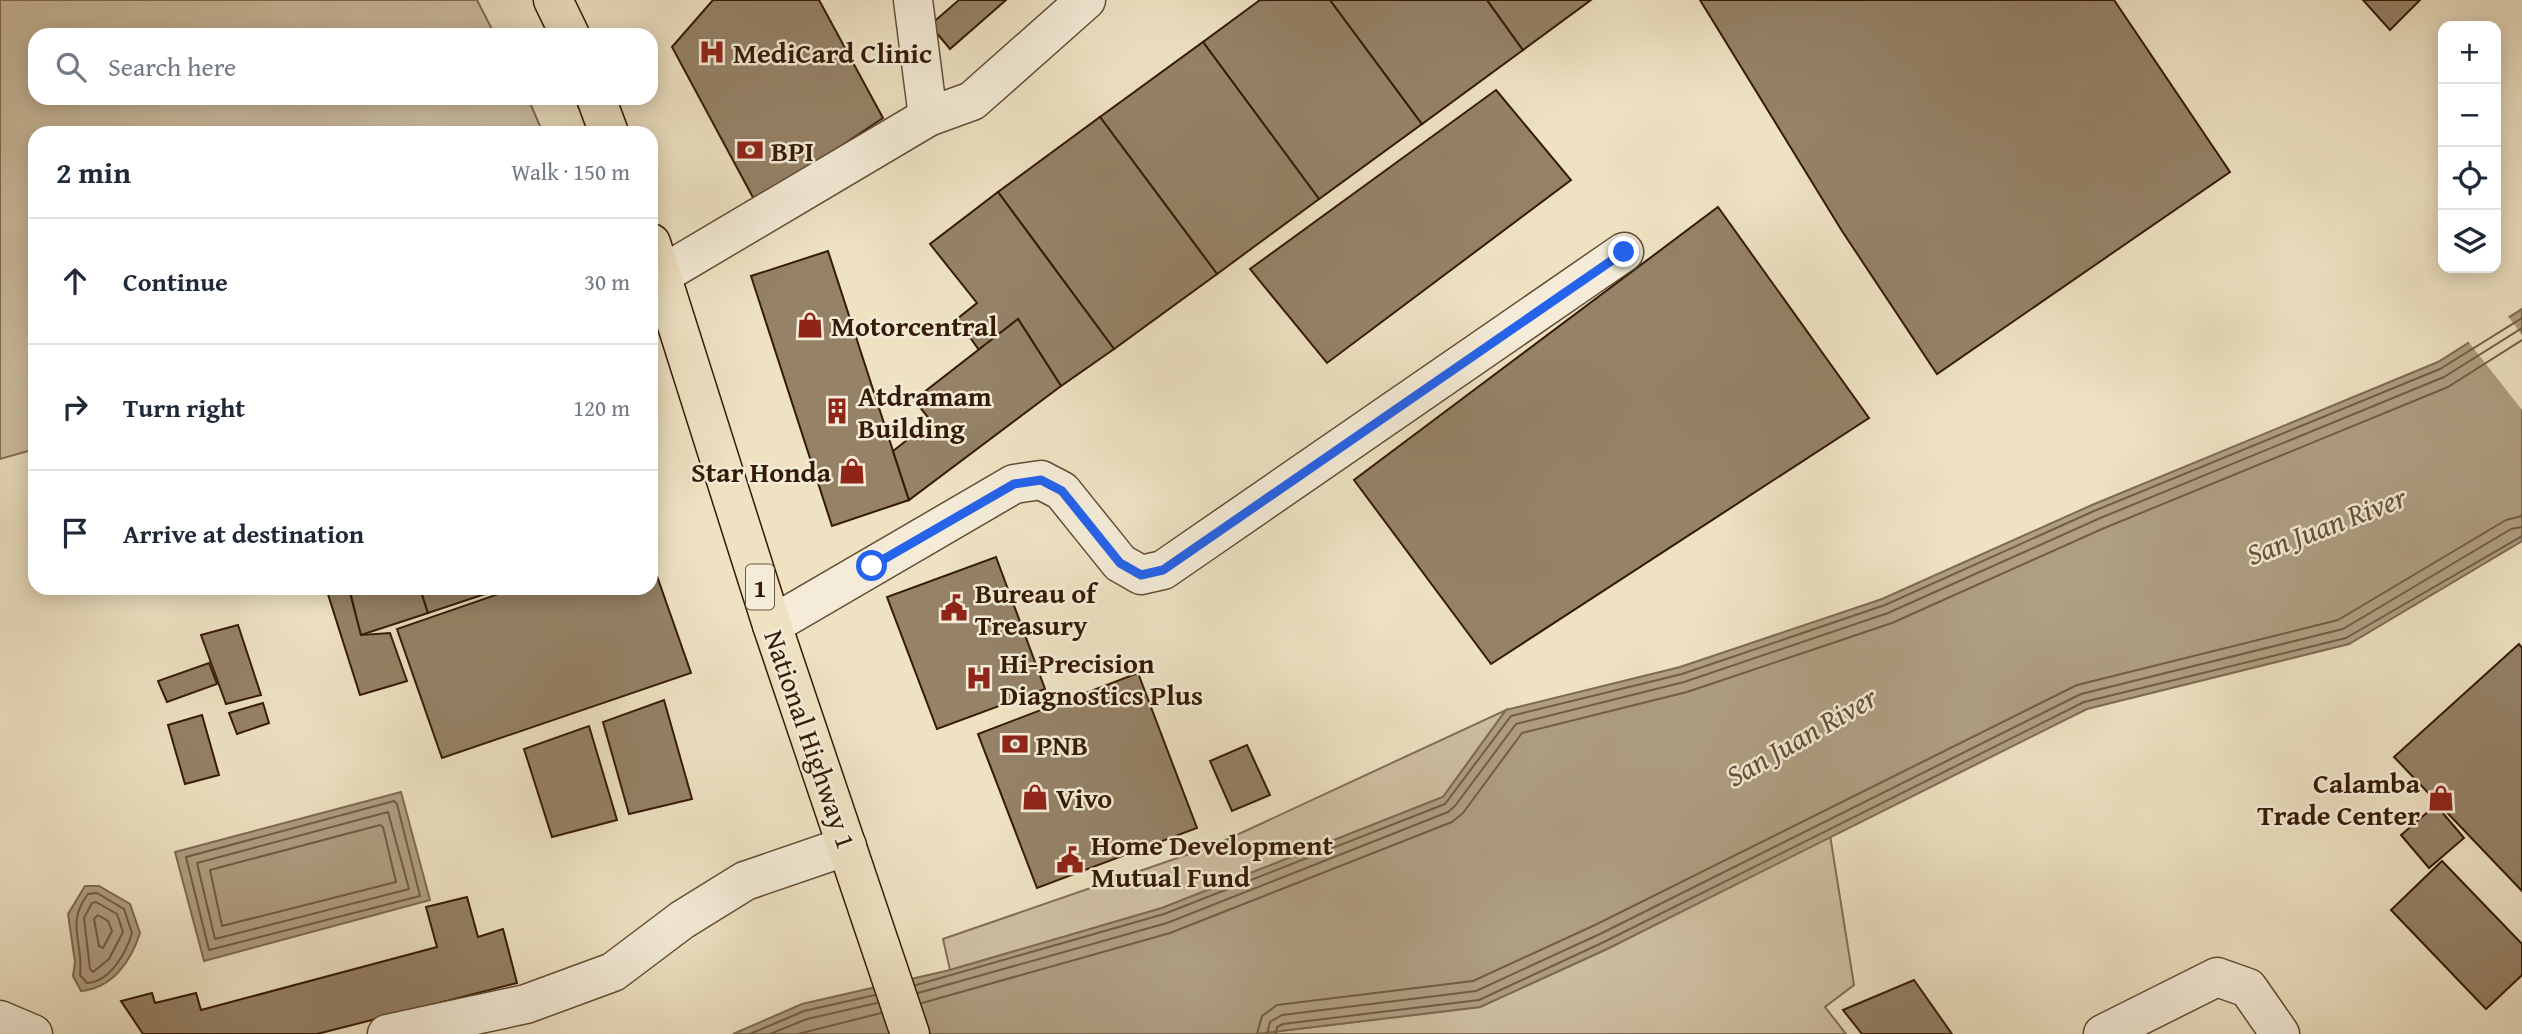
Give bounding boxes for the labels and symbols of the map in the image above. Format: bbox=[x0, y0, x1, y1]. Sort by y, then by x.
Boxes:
place label: MediCard Clinic bbox=[733, 32, 932, 73]
hospital icon: MediCard Clinic bbox=[697, 37, 727, 67]
place label: BPI bbox=[771, 130, 814, 171]
bank icon: BPI bbox=[735, 135, 765, 165]
route end bbox=[1608, 236, 1639, 267]
place label: Motorcentral bbox=[831, 305, 998, 346]
shop icon: Motorcentral bbox=[795, 310, 825, 340]
place label: Atdramam Building bbox=[858, 375, 992, 448]
building icon: Atdramam Building bbox=[822, 396, 852, 426]
place label: Star Honda bbox=[691, 451, 832, 492]
shop icon: Star Honda bbox=[837, 456, 867, 486]
water label: San Juan River bbox=[2240, 474, 2413, 576]
route start bbox=[856, 550, 887, 581]
road number: 1 bbox=[746, 565, 774, 610]
place label: Bureau of Treasury bbox=[975, 572, 1099, 645]
public building icon: Bureau of Treasury bbox=[939, 593, 969, 623]
street label: National Highway 1 bbox=[754, 624, 868, 854]
place label: Hi-Precision Diagnostics Plus bbox=[1000, 642, 1203, 715]
hospital icon: Hi-Precision Diagnostics Plus bbox=[964, 663, 994, 693]
water label: San Juan River bbox=[1717, 675, 1885, 797]
place label: PNB bbox=[1036, 724, 1088, 765]
bank icon: PNB bbox=[1000, 729, 1030, 759]
place label: Calamba Trade Center bbox=[2257, 762, 2421, 835]
place label: Vivo bbox=[1056, 777, 1112, 818]
shop icon: Vivo bbox=[1020, 782, 1050, 812]
shop icon: Calamba Trade Center bbox=[2426, 783, 2456, 813]
place label: Home Development Mutual Fund bbox=[1091, 824, 1333, 897]
public building icon: Home Development Mutual Fund bbox=[1055, 845, 1085, 875]

